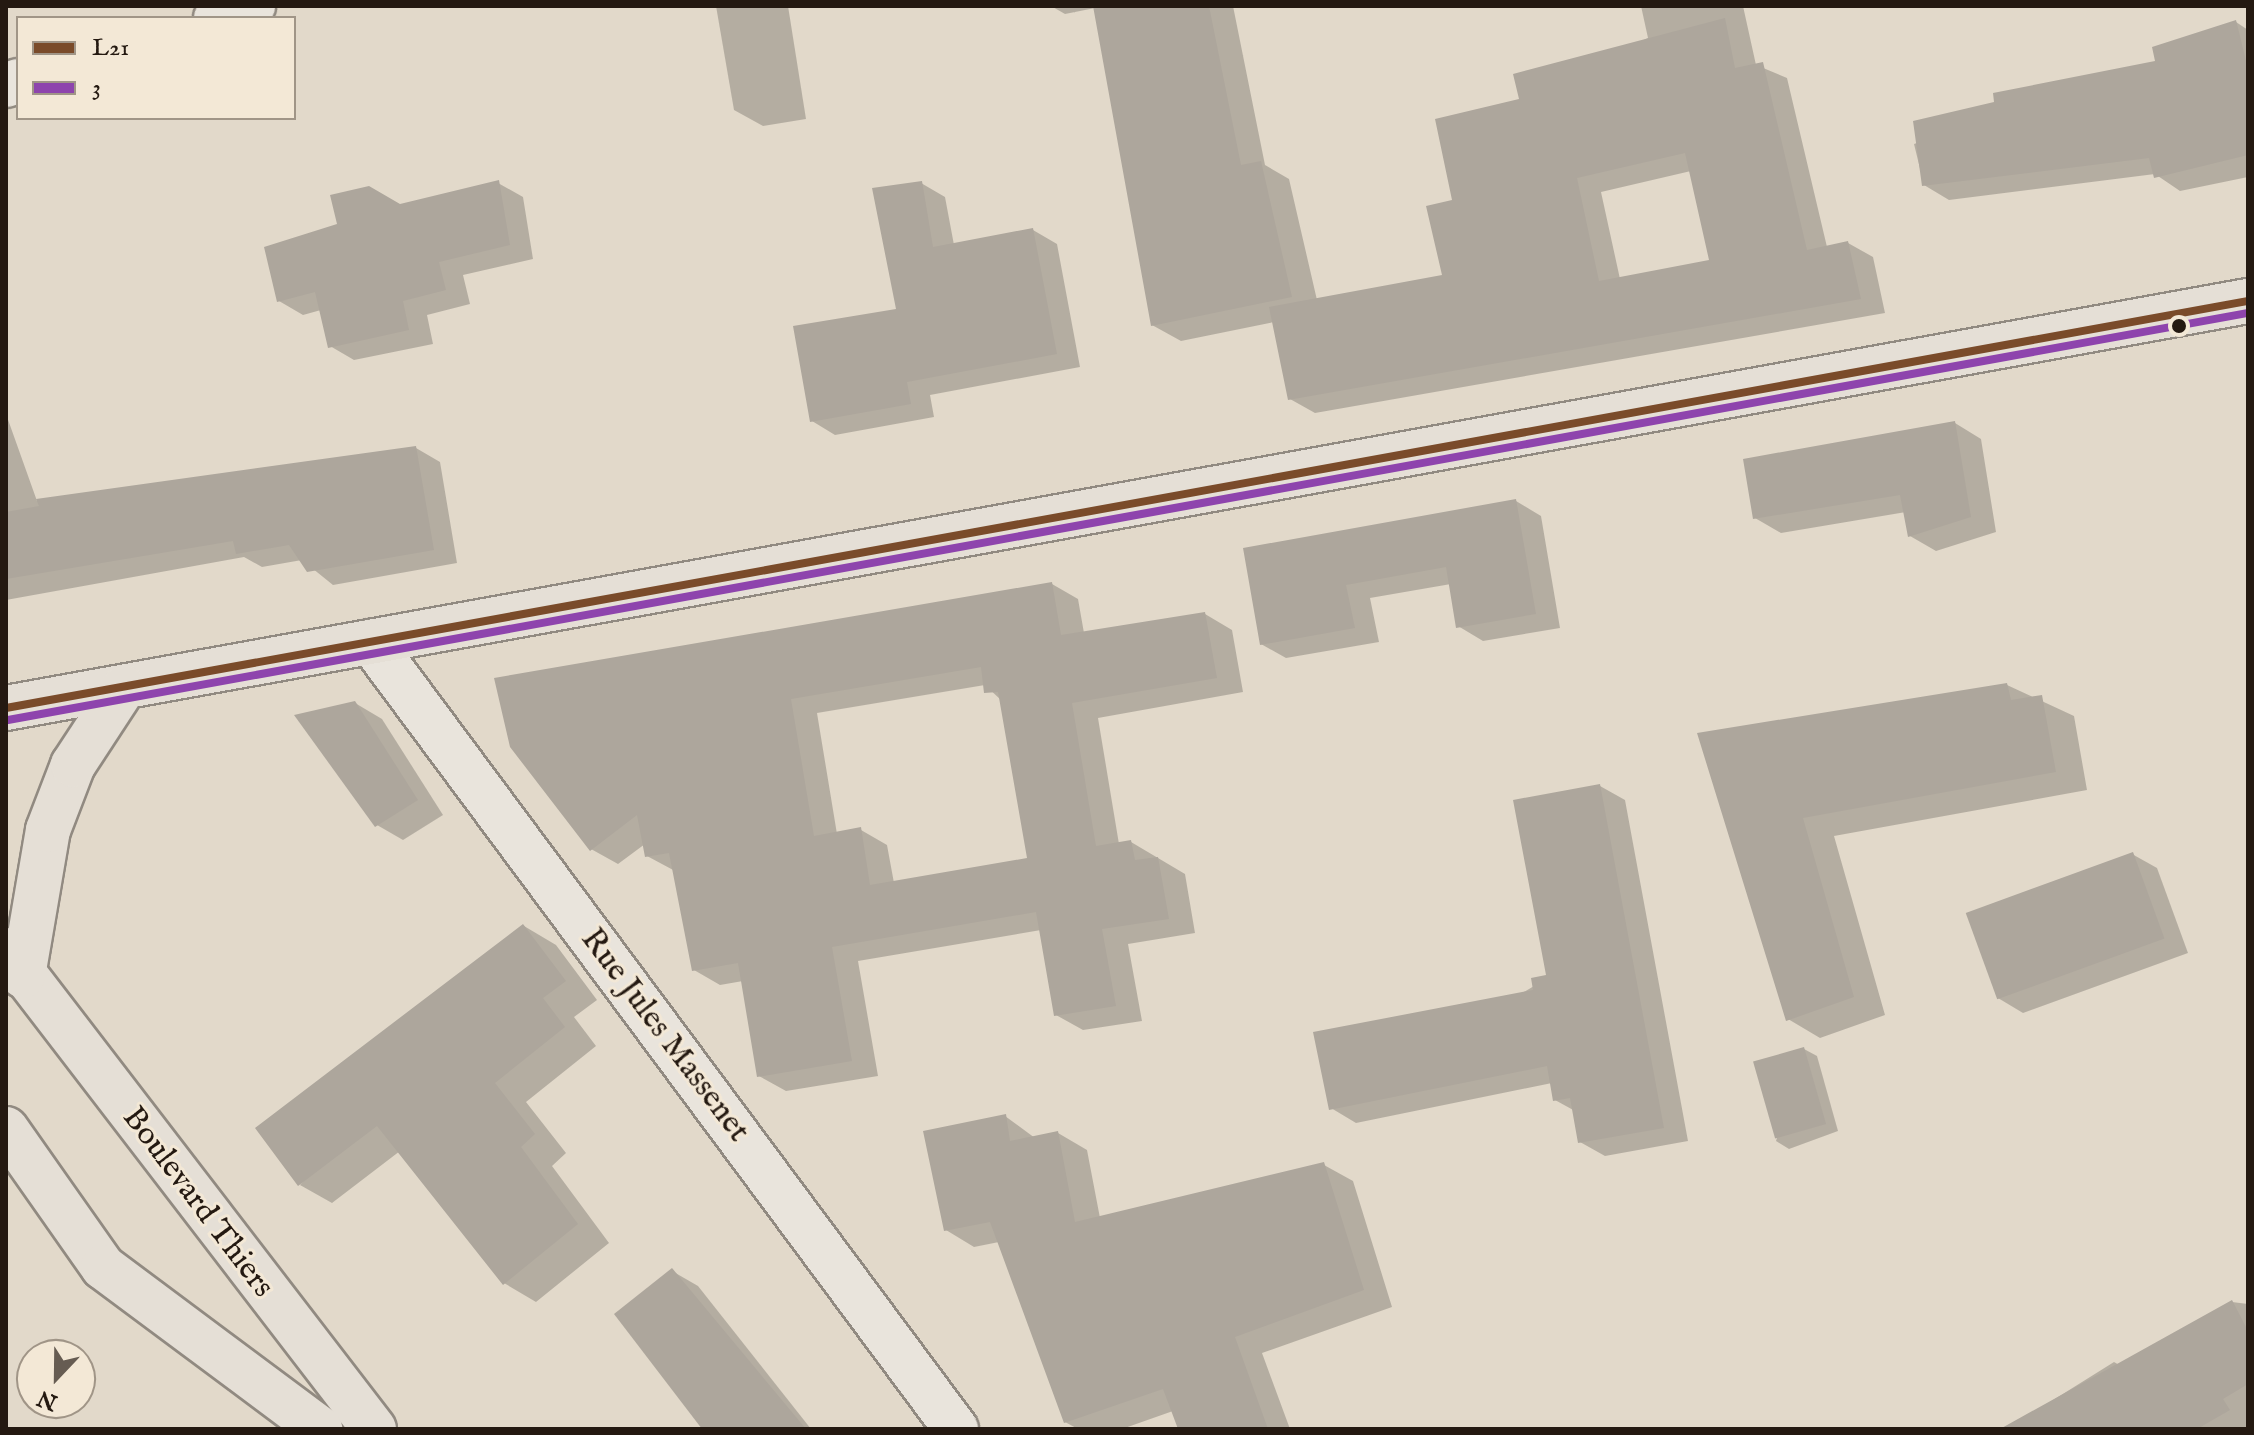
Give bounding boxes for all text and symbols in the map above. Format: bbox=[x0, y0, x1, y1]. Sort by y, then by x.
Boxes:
legend bbox=[16, 16, 296, 120]
text: L21 bbox=[92, 33, 129, 64]
text: 3 bbox=[92, 73, 101, 104]
unlabelled marker bbox=[2171, 318, 2187, 334]
street label: Rue Jules Massenet bbox=[571, 922, 757, 1150]
street label: Boulevard Thiers bbox=[113, 1100, 281, 1306]
north arrow bbox=[16, 1339, 96, 1419]
text: N bbox=[34, 1383, 62, 1416]

